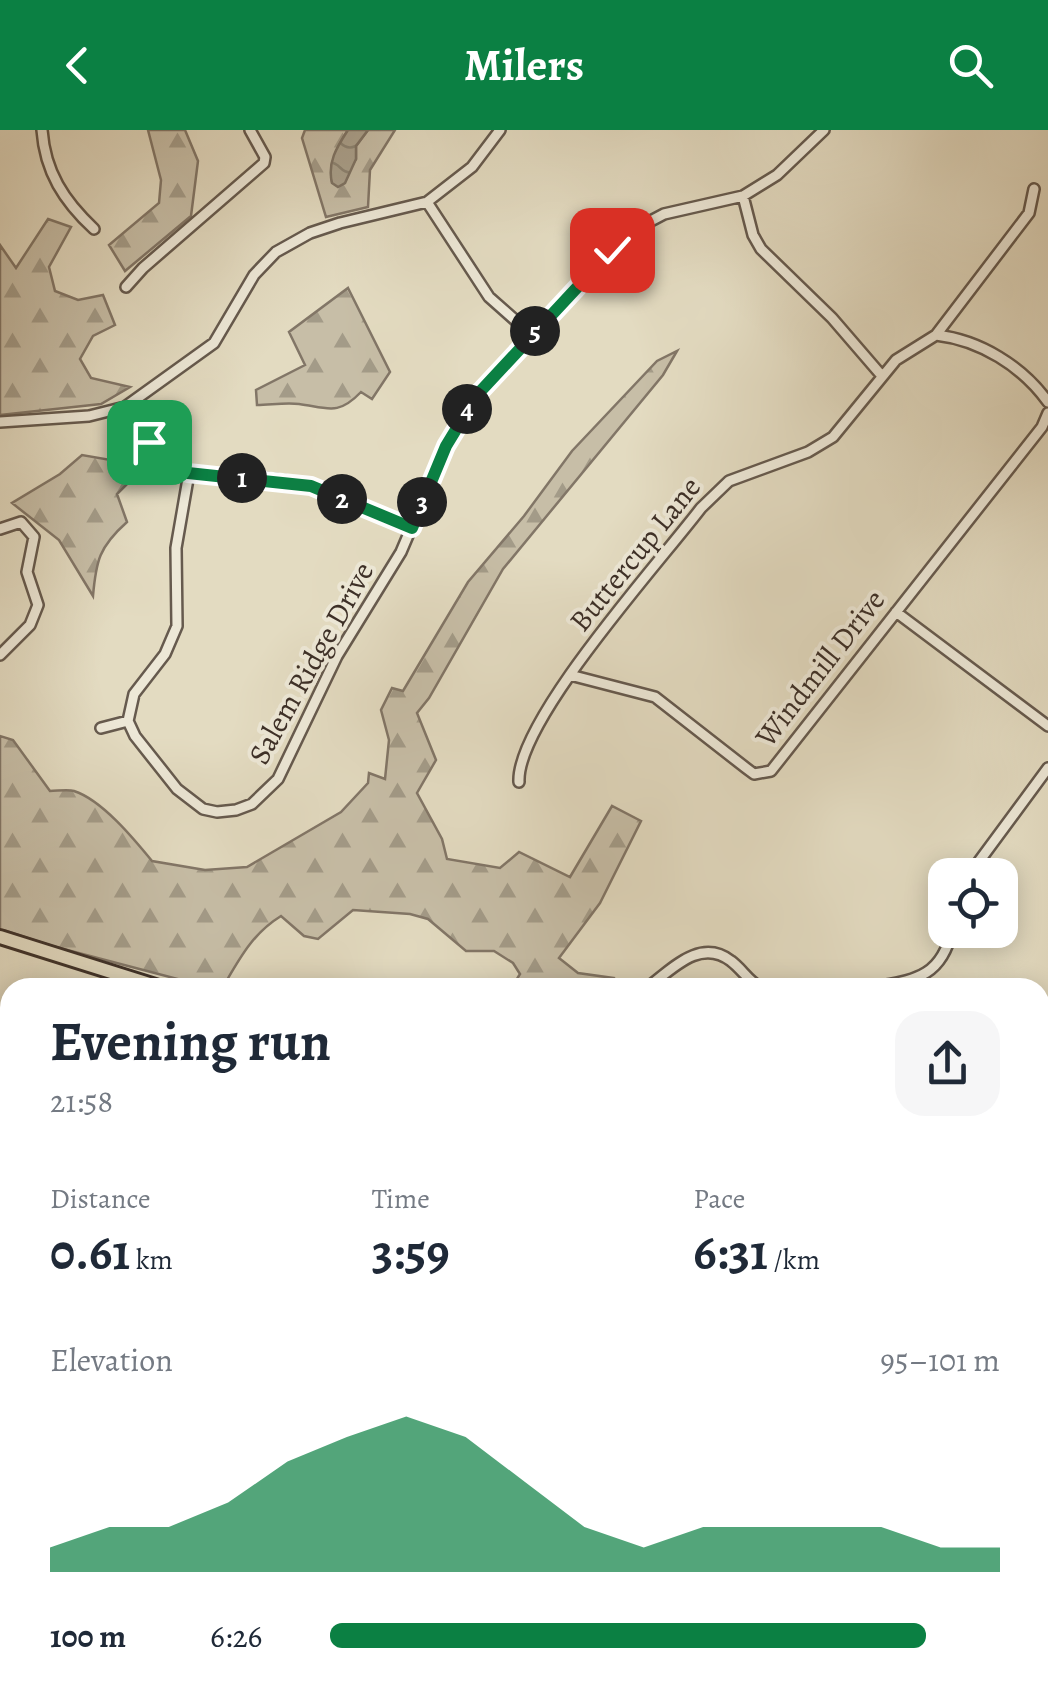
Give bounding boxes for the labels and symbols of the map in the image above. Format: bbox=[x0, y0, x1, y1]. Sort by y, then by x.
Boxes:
pin bbox=[570, 208, 655, 293]
pin: 5 bbox=[510, 306, 560, 356]
pin: 4 bbox=[442, 384, 492, 434]
pin bbox=[107, 400, 192, 485]
pin: 1 bbox=[217, 453, 267, 503]
street label: Buttercup Lane bbox=[560, 468, 710, 640]
pin: 2 bbox=[317, 474, 367, 524]
pin: 3 bbox=[397, 477, 447, 527]
street label: Salem Ridge Drive bbox=[239, 555, 383, 771]
street label: Windmill Drive bbox=[745, 581, 894, 756]

